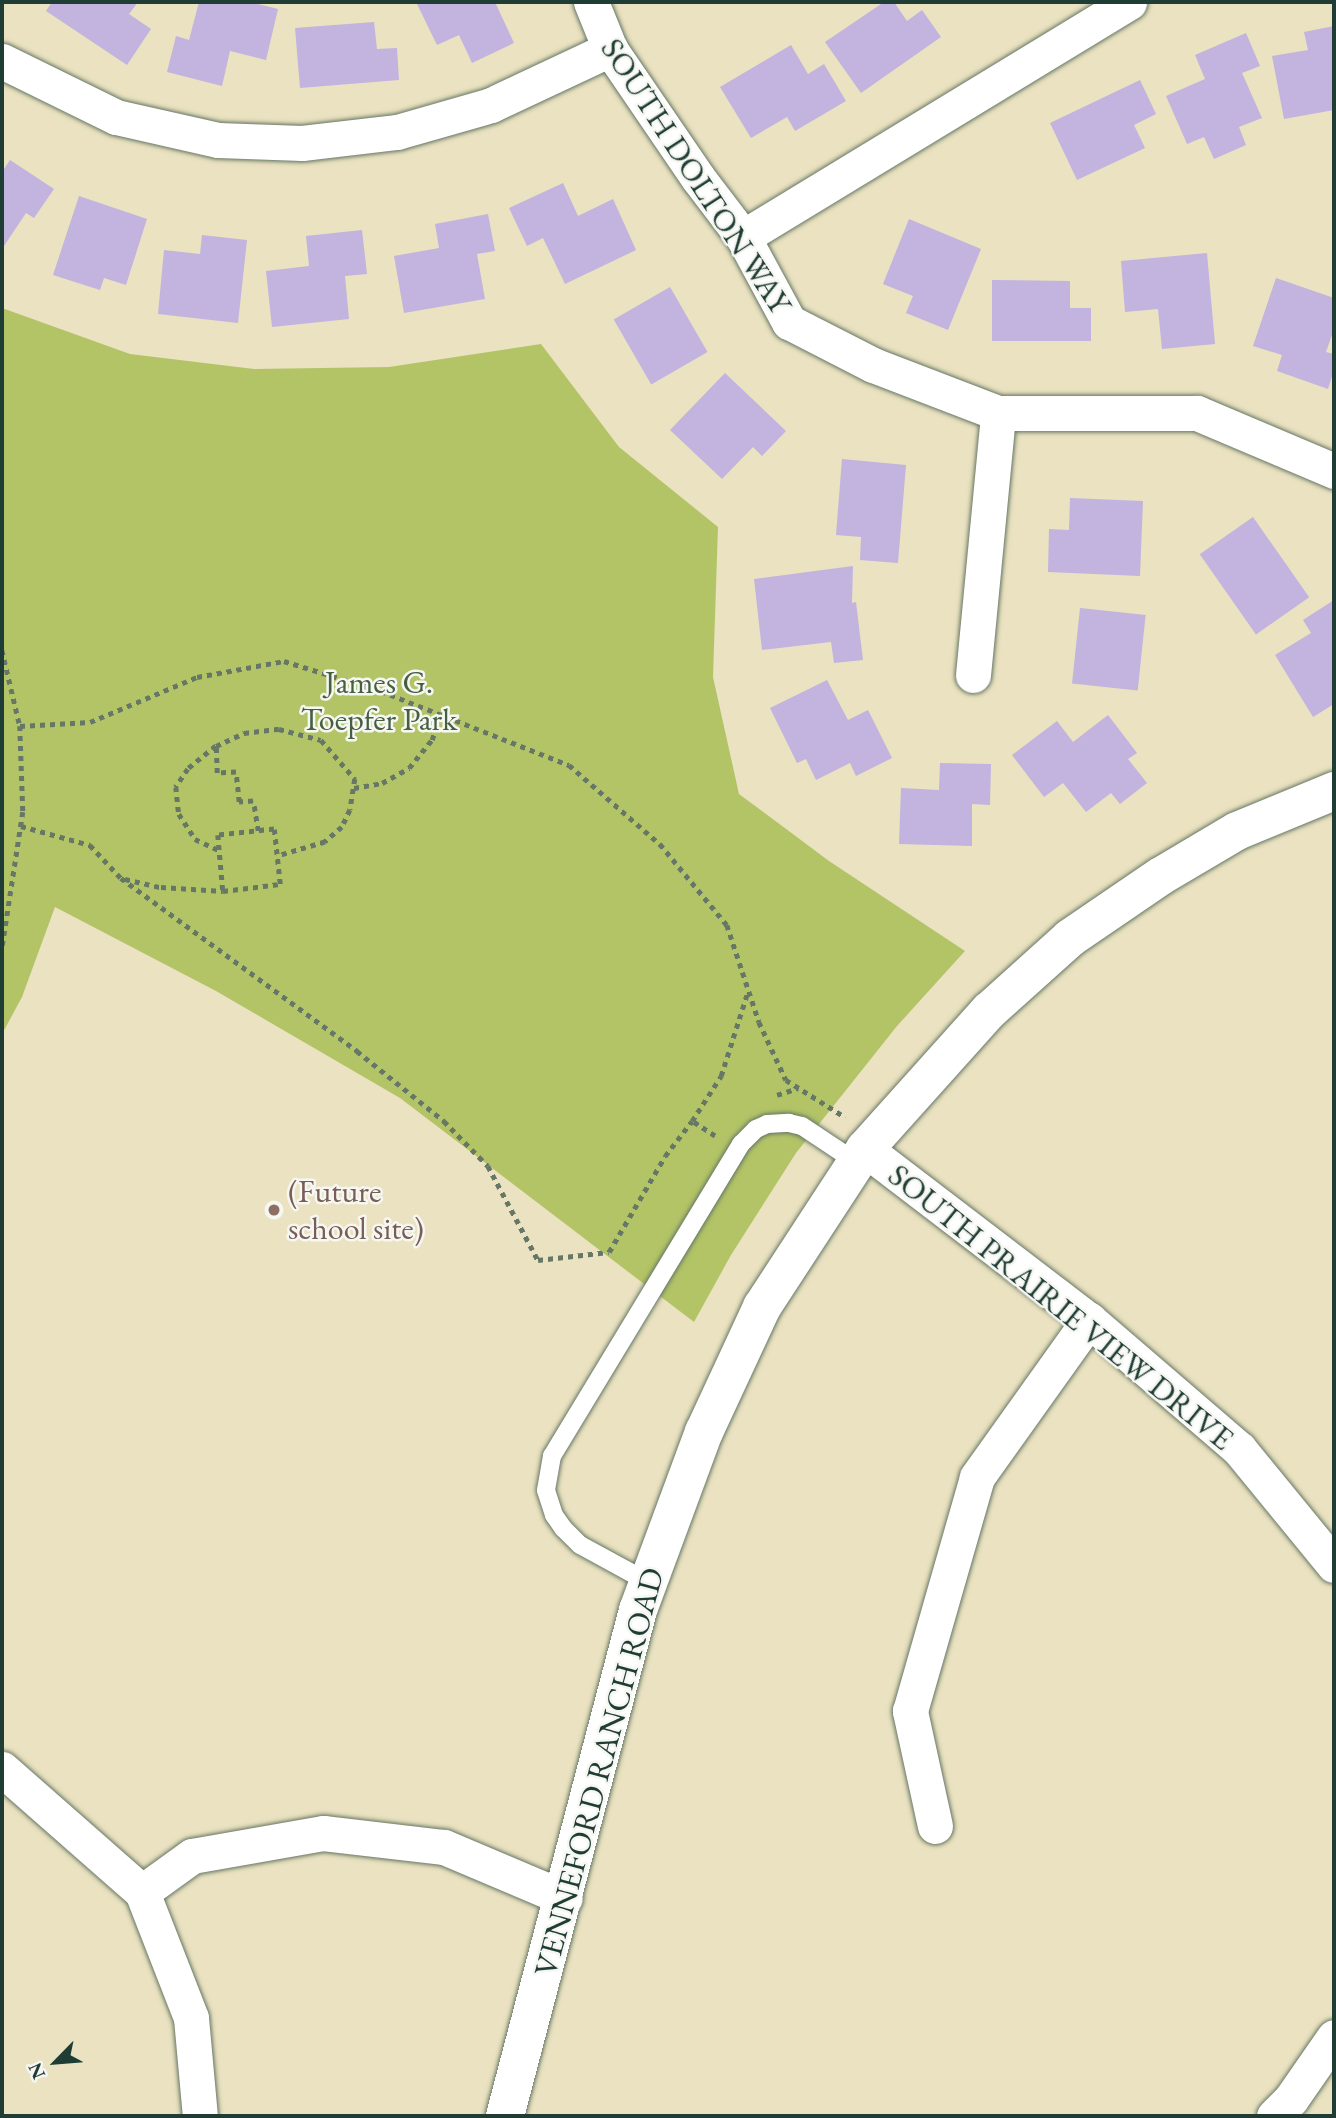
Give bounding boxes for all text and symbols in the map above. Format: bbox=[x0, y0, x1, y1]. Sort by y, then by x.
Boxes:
street label: SOUTH DOLTON WAY bbox=[593, 31, 799, 321]
park label: James G. Toepfer Park bbox=[301, 664, 457, 739]
street label: SOUTH PRAIRIE VIEW DRIVE bbox=[881, 1156, 1241, 1458]
place label: (Future school site) bbox=[288, 1173, 424, 1248]
marker: (Future school site) bbox=[266, 1202, 282, 1218]
street label: VENNEFORD RANCH ROAD bbox=[526, 1563, 672, 1981]
north arrow bbox=[21, 2027, 91, 2097]
text: N bbox=[22, 2059, 51, 2083]

